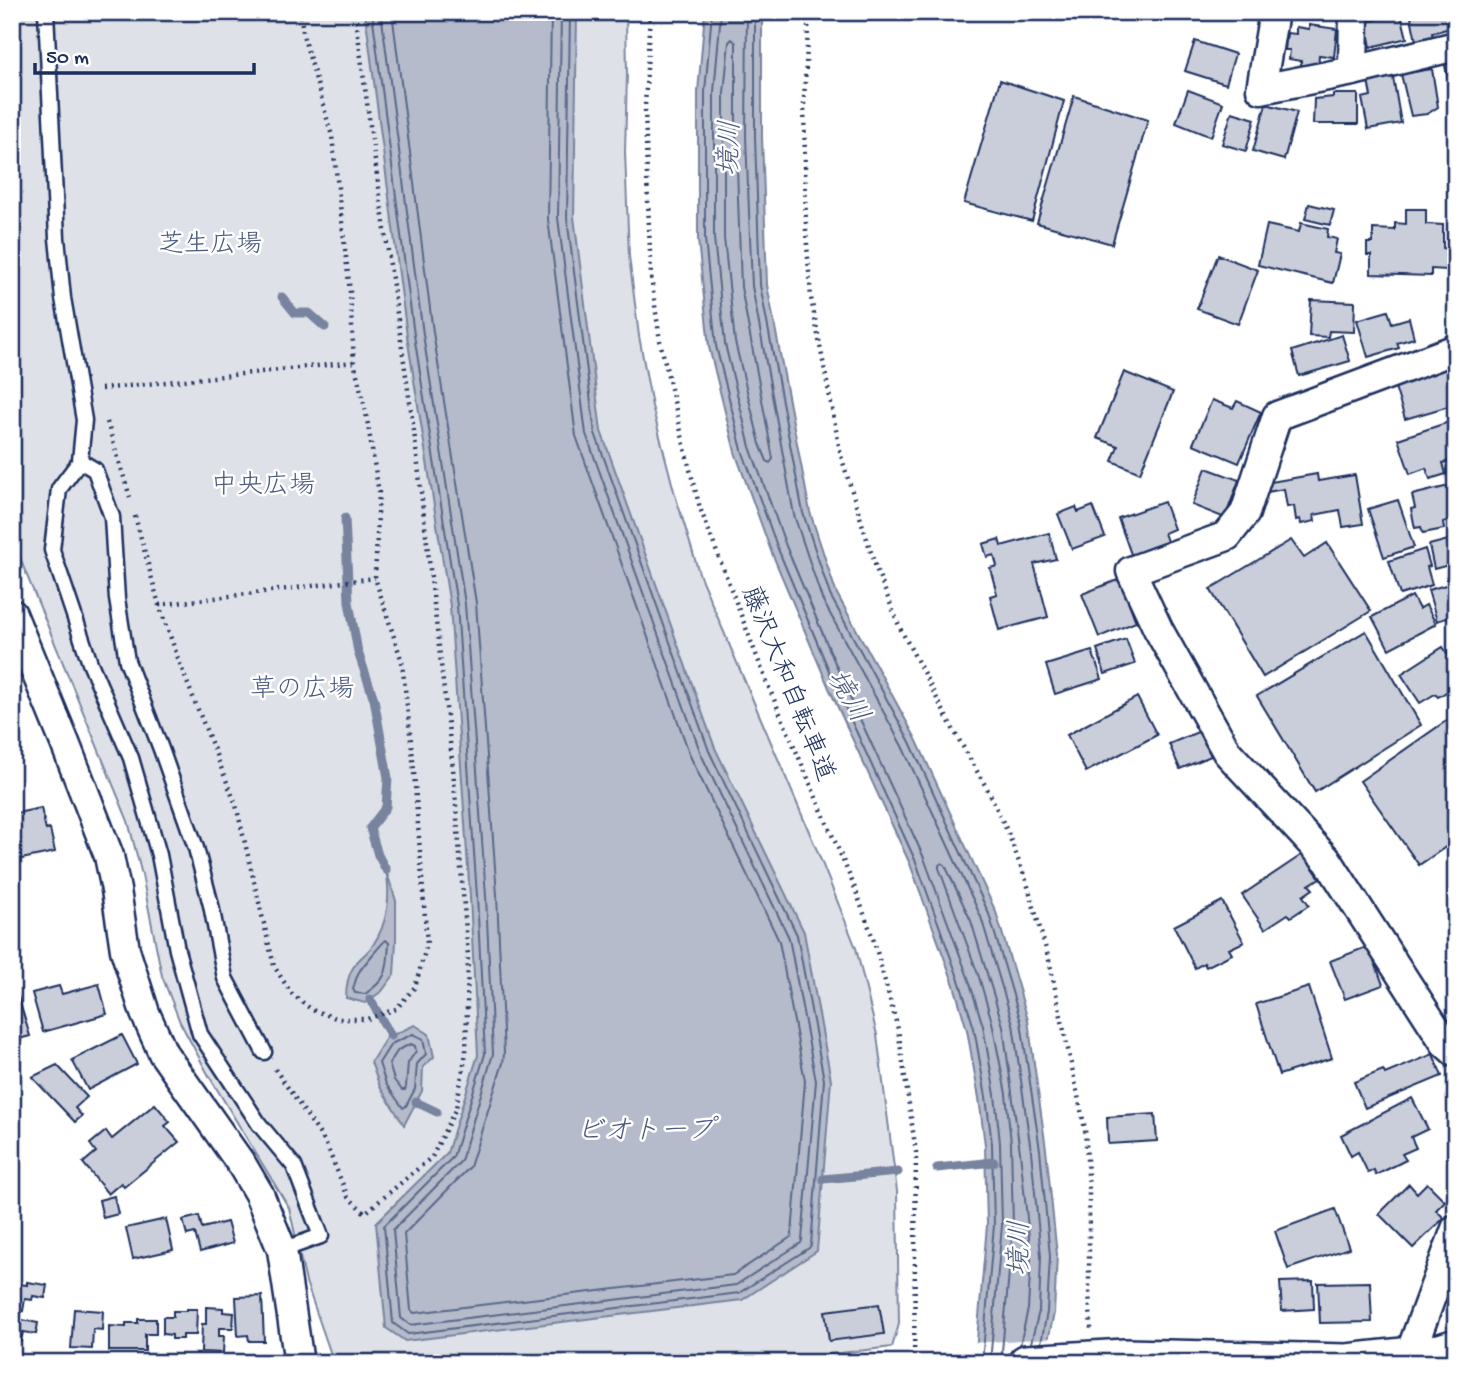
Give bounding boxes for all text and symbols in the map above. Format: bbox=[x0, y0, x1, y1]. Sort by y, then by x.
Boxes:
scale bar bbox=[35, 32, 254, 76]
text: 50 m bbox=[46, 47, 89, 72]
water label: 境川 bbox=[713, 120, 749, 177]
park label: 芝生広場 bbox=[158, 230, 262, 262]
park label: 中央広場 bbox=[211, 470, 315, 503]
street label: 藤沢大和自転車道 bbox=[732, 582, 841, 787]
water label: 境川 bbox=[818, 664, 875, 730]
park label: 草の広場 bbox=[250, 674, 354, 707]
water label: ビオトープ bbox=[576, 1115, 719, 1149]
water label: 境川 bbox=[1004, 1220, 1038, 1276]

